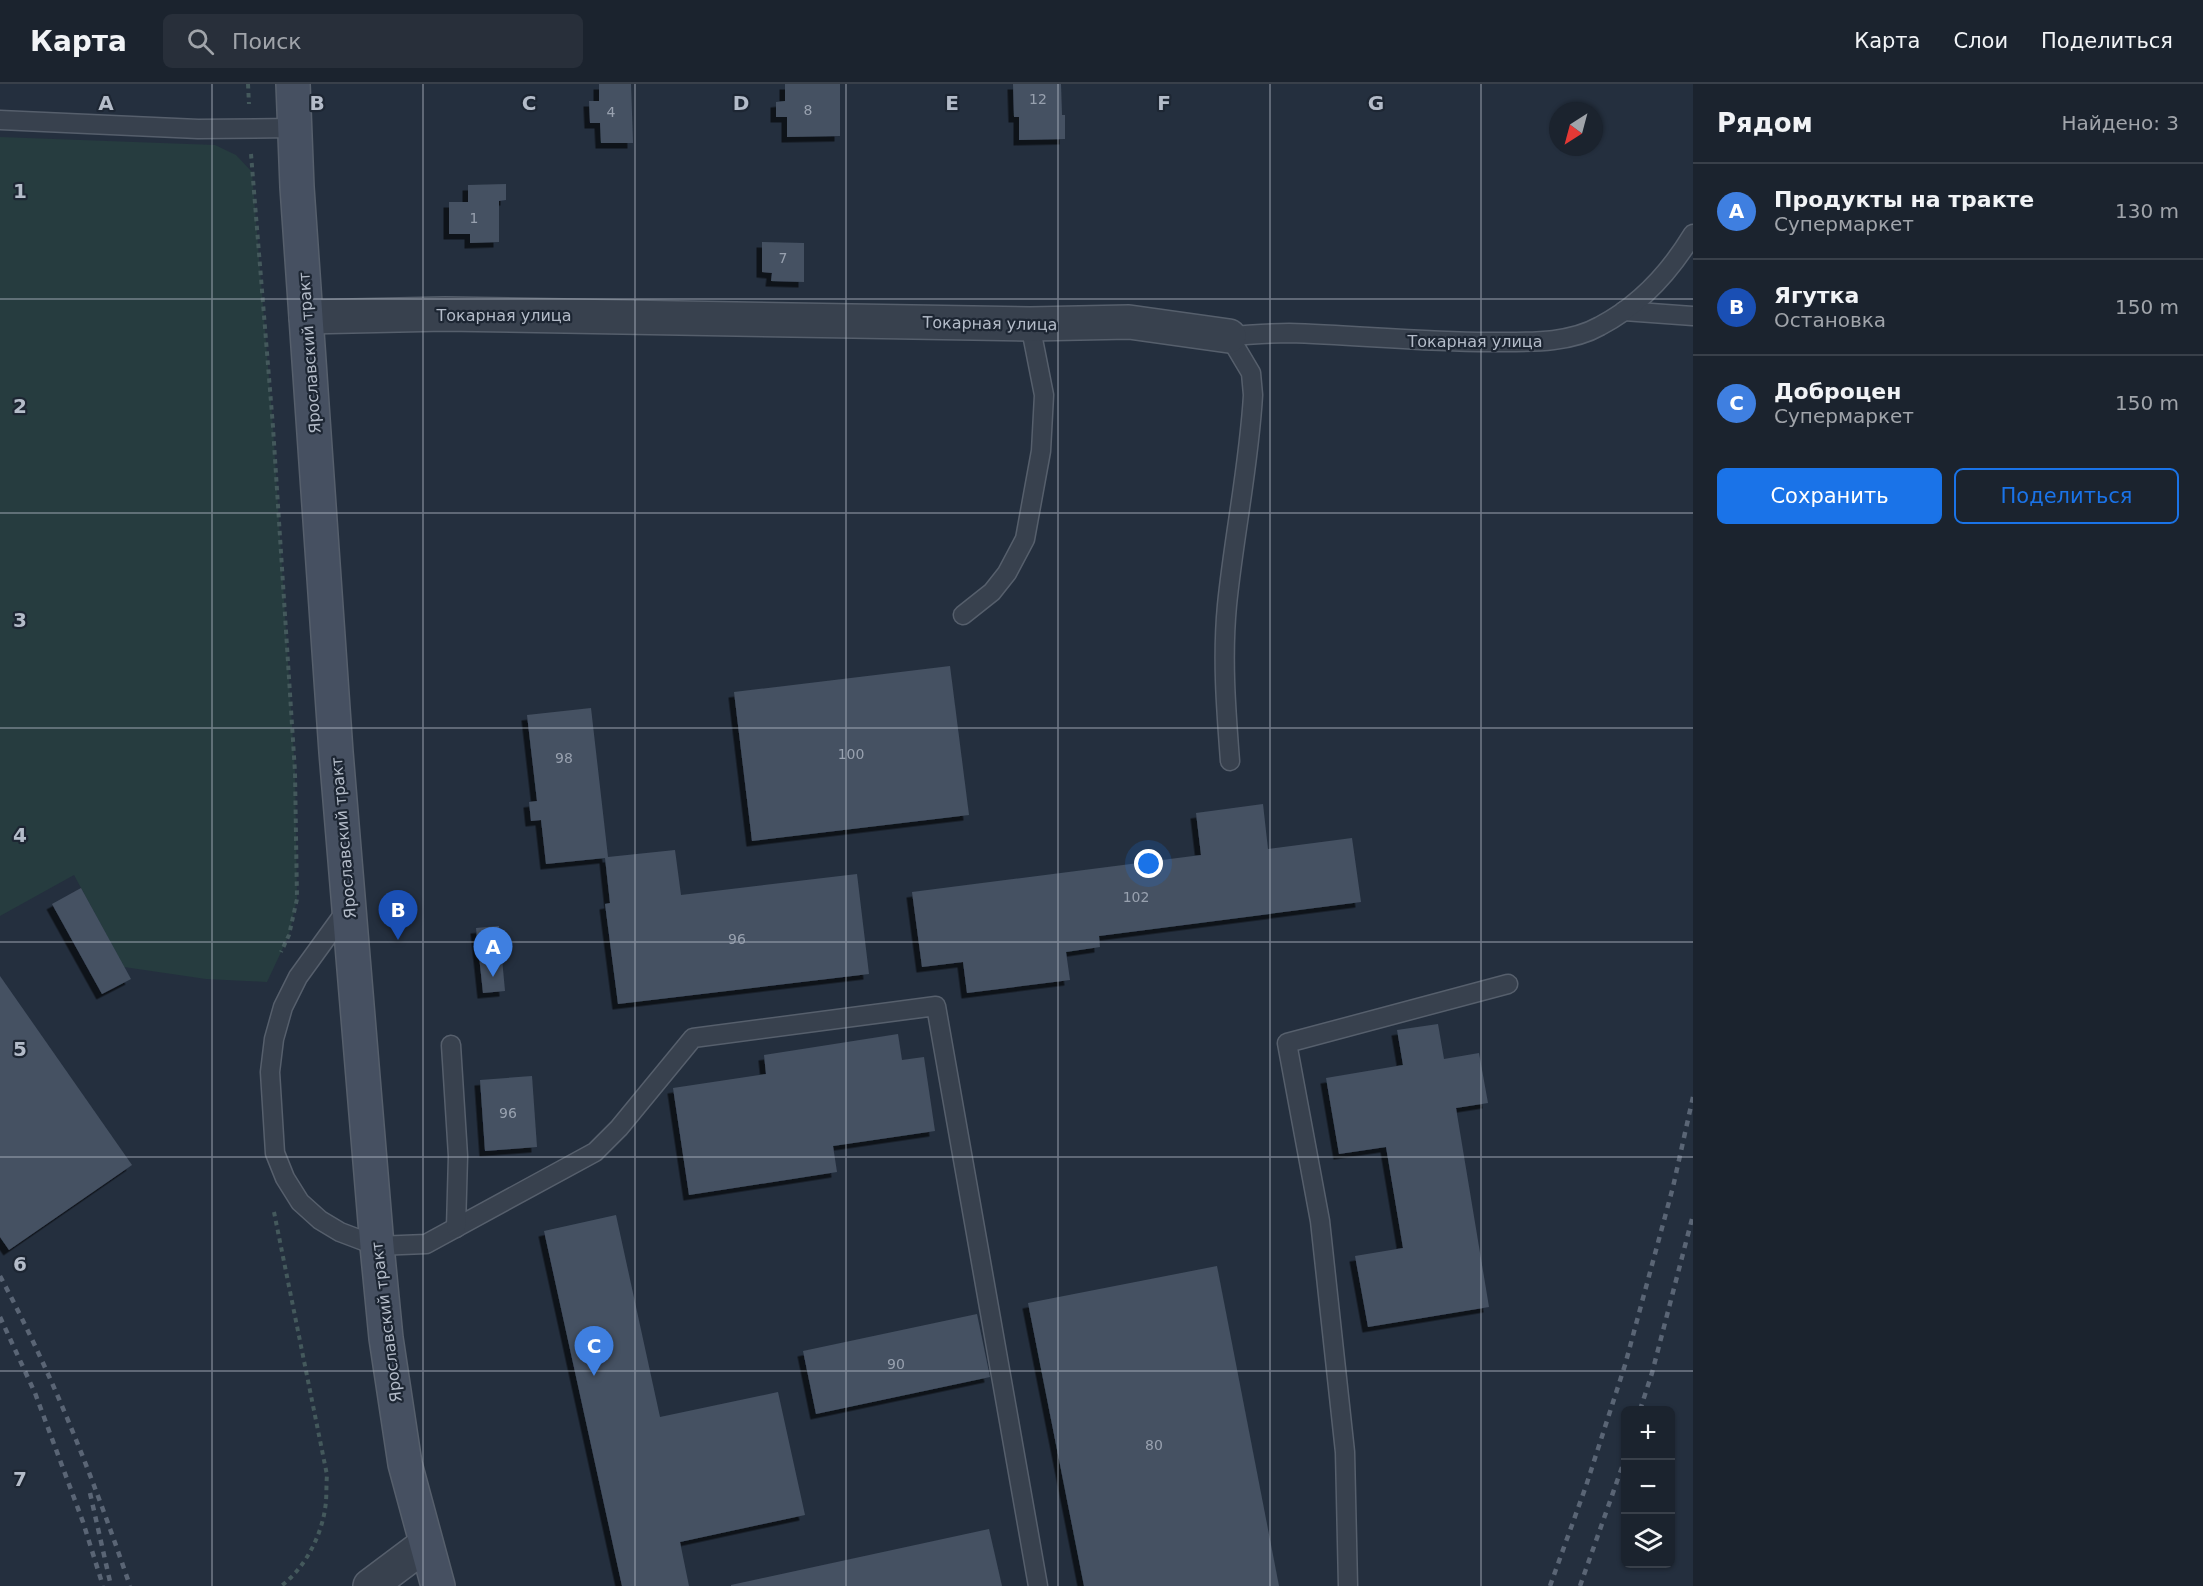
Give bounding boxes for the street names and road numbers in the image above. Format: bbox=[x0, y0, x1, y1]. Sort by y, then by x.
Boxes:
street label: Ярославский тракт bbox=[294, 272, 325, 434]
street label: Токарная улица bbox=[436, 306, 571, 325]
street label: Токарная улица bbox=[921, 313, 1058, 334]
street label: Токарная улица bbox=[1407, 332, 1542, 351]
street label: Ярославский тракт bbox=[327, 756, 360, 919]
street label: Ярославский тракт bbox=[367, 1240, 406, 1403]

